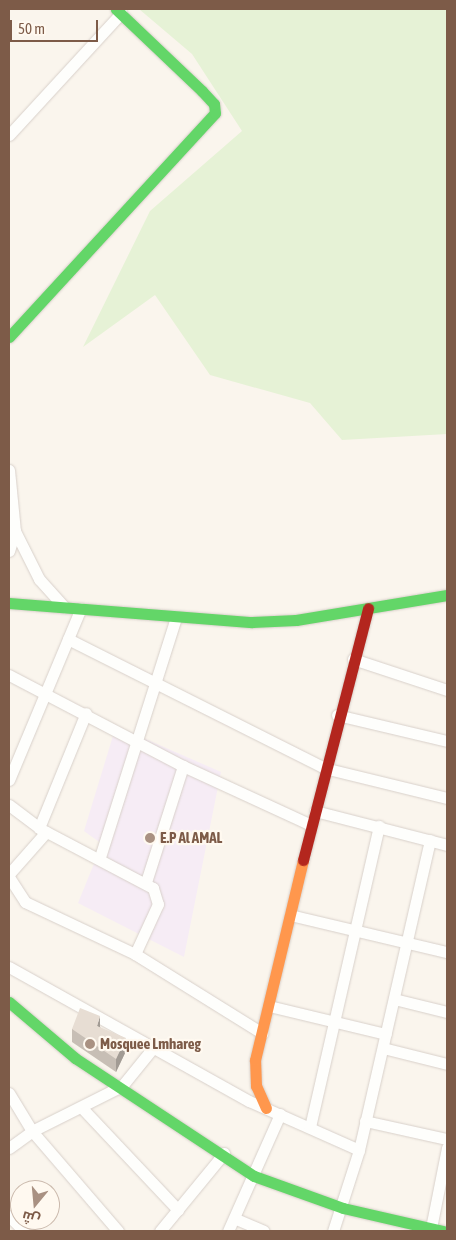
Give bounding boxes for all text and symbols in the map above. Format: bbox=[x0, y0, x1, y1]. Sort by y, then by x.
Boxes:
scale bar bbox=[12, 10, 100, 42]
text: 50 m bbox=[18, 20, 45, 37]
place label: E.P Al AMAL bbox=[160, 829, 222, 847]
marker: E.P Al AMAL bbox=[144, 832, 156, 844]
place label: Mosquee Lmhareg bbox=[100, 1035, 201, 1053]
marker: Mosquee Lmhareg bbox=[84, 1038, 96, 1050]
north arrow bbox=[10, 1180, 60, 1230]
text: ش bbox=[20, 1208, 42, 1229]

